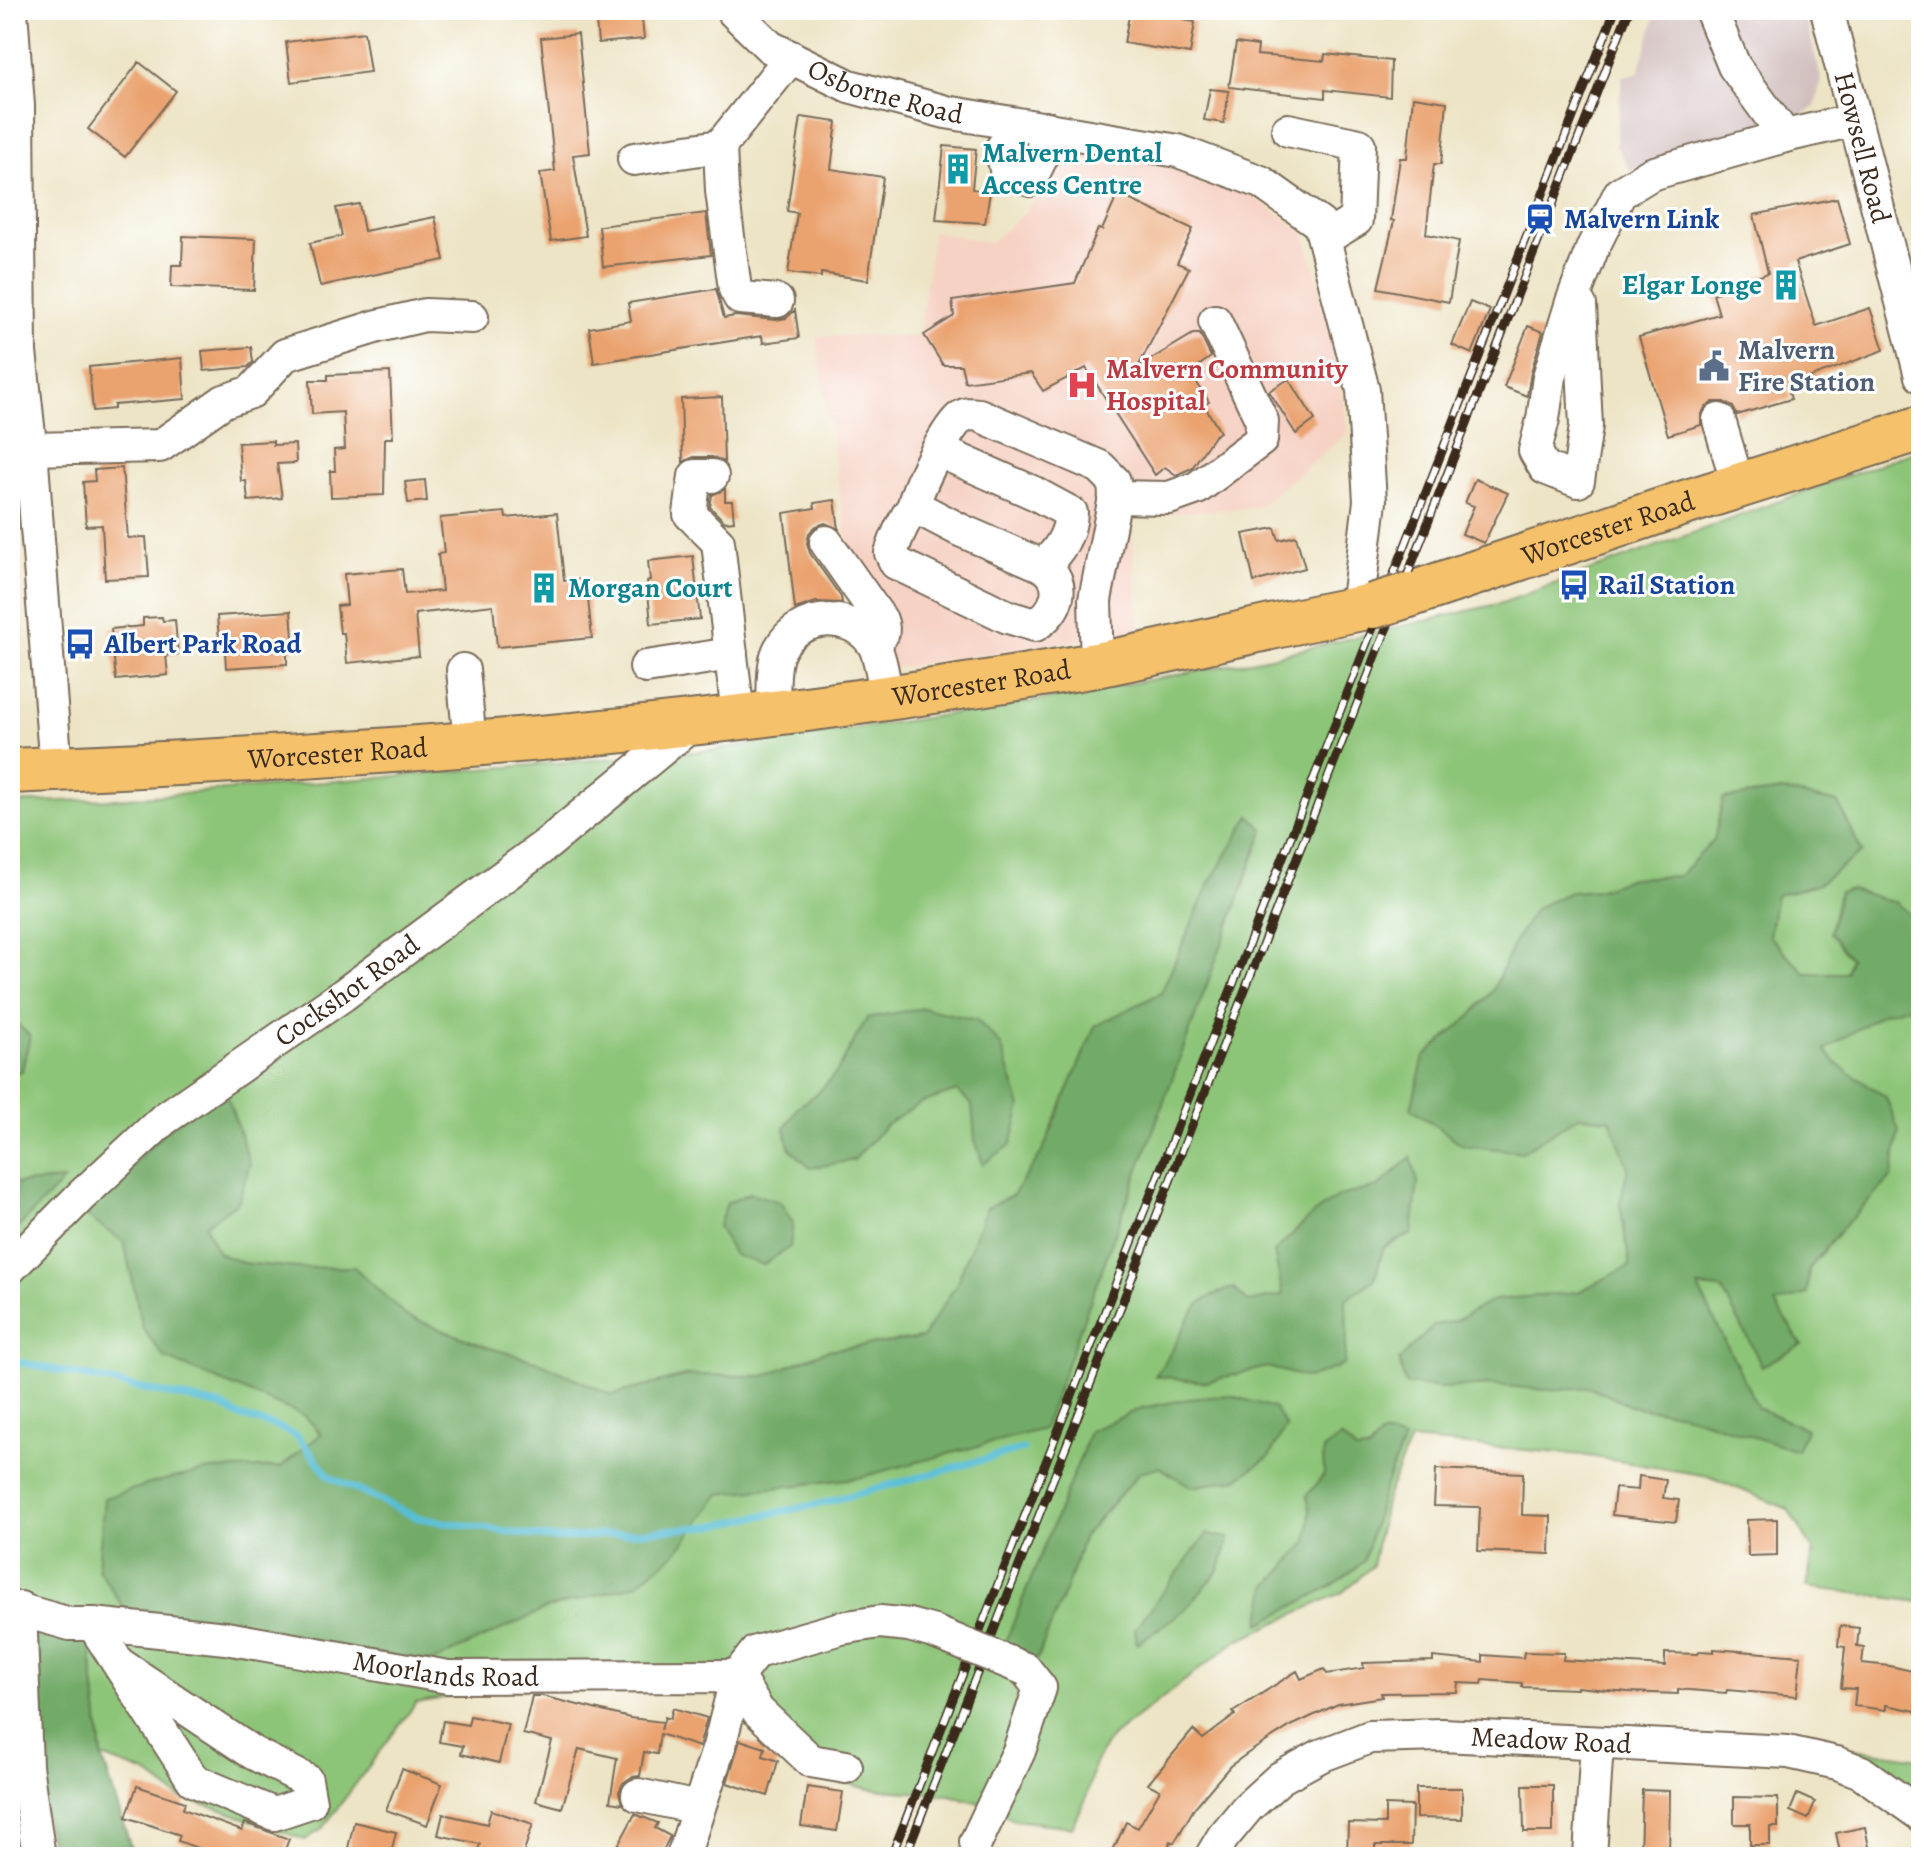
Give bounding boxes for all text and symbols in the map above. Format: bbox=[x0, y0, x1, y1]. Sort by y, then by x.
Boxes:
street label: Osborne Road bbox=[801, 50, 967, 134]
street label: Howsell Road bbox=[1825, 68, 1900, 228]
place label: Malvern Dental Access Centre bbox=[981, 134, 1163, 204]
building icon: Malvern Dental Access Centre bbox=[941, 152, 975, 186]
place label: Malvern Link bbox=[1564, 200, 1720, 238]
station icon: Malvern Link bbox=[1523, 202, 1557, 236]
place label: Elgar Longe bbox=[1622, 266, 1762, 304]
building icon: Elgar Longe bbox=[1769, 268, 1803, 302]
place label: Malvern Fire Station bbox=[1738, 331, 1875, 401]
public building icon: Malvern Fire Station bbox=[1697, 349, 1731, 383]
place label: Malvern Community Hospital bbox=[1106, 350, 1349, 420]
hospital icon: Malvern Community Hospital bbox=[1065, 368, 1099, 402]
street label: Worcester Road bbox=[1516, 482, 1700, 575]
place label: Rail Station bbox=[1598, 566, 1735, 604]
bus stop icon: Rail Station bbox=[1557, 568, 1591, 602]
place label: Morgan Court bbox=[568, 569, 733, 607]
building icon: Morgan Court bbox=[527, 571, 561, 605]
place label: Albert Park Road bbox=[103, 625, 302, 663]
bus stop icon: Albert Park Road bbox=[63, 627, 97, 661]
street label: Worcester Road bbox=[889, 650, 1074, 716]
street label: Worcester Road bbox=[246, 728, 430, 778]
street label: Cockshot Road bbox=[267, 925, 428, 1056]
street label: Moorlands Road bbox=[350, 1642, 540, 1696]
street label: Meadow Road bbox=[1470, 1717, 1633, 1763]

